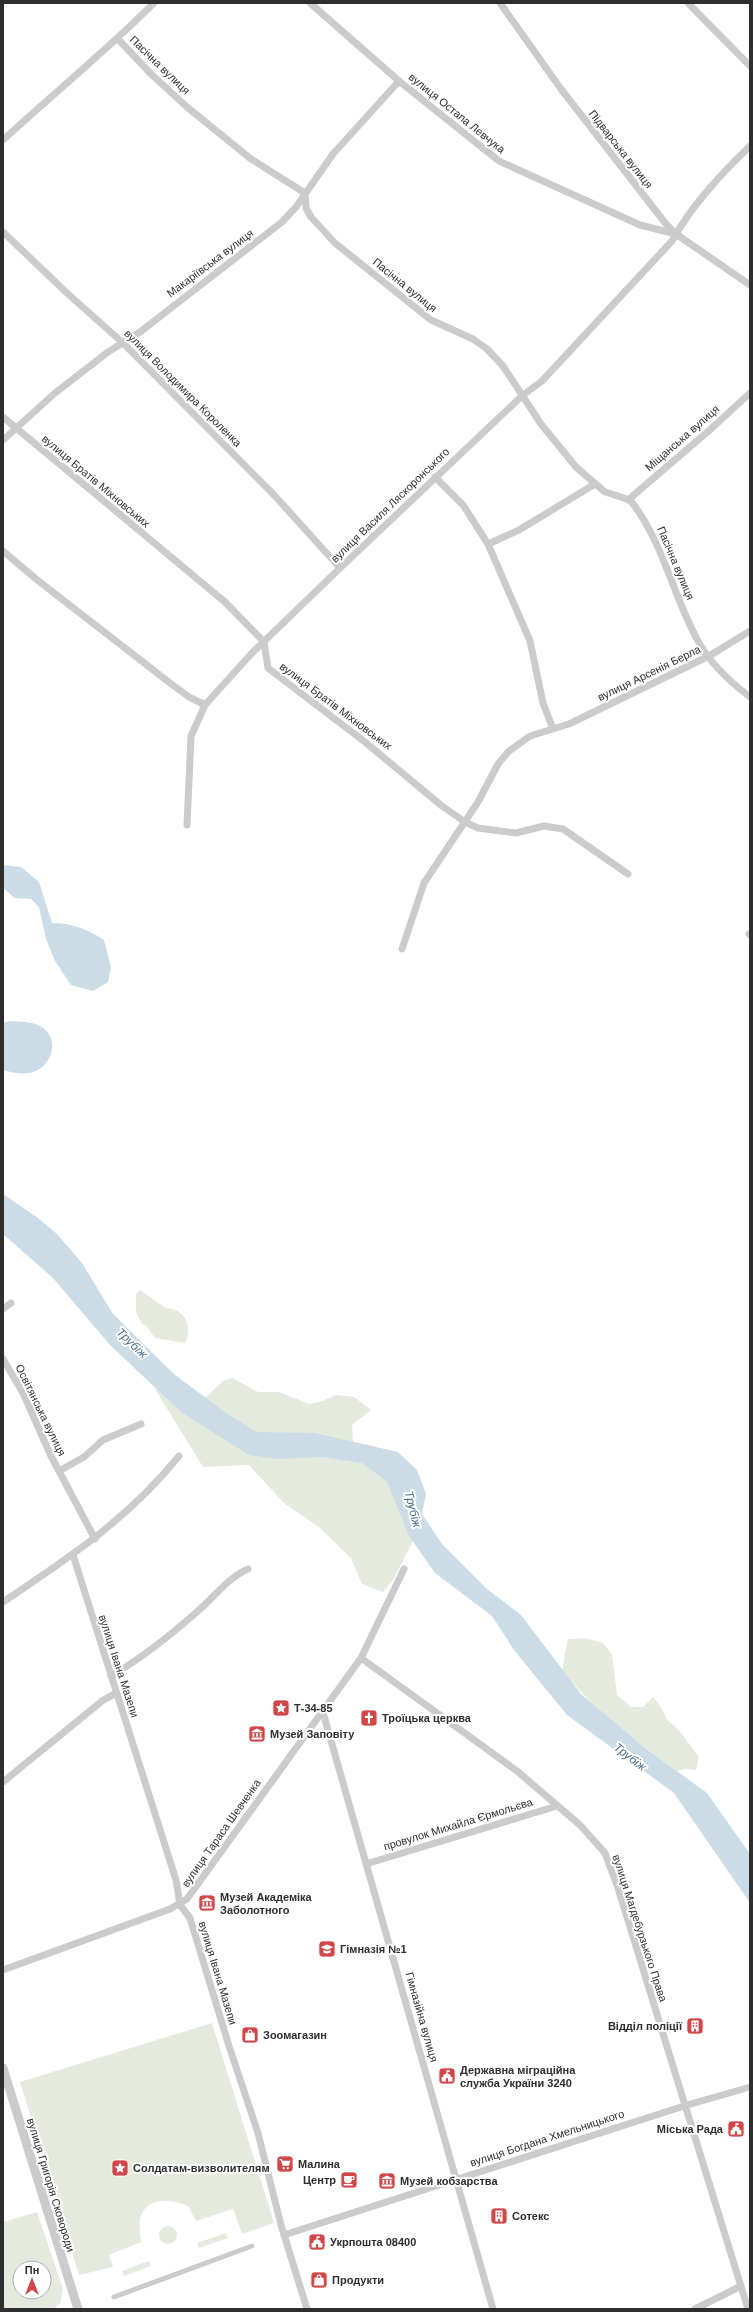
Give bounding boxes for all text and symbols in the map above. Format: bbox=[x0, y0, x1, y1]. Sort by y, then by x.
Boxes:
street label: Пасічна вулиця bbox=[128, 33, 192, 97]
street label: вулиця Остапа Левчука bbox=[407, 71, 508, 156]
street label: Підварська вулиця bbox=[587, 108, 655, 190]
street label: Макаріївська вулиця bbox=[164, 227, 256, 299]
street label: Пасічна вулиця bbox=[371, 256, 439, 314]
street label: вулиця Володимира Короленка bbox=[122, 327, 245, 450]
street label: Міщанська вулиця bbox=[643, 403, 721, 473]
street label: вулиця Братів Міхновських bbox=[40, 432, 153, 530]
street label: вулиця Василя Ляскоронського bbox=[328, 445, 452, 565]
street label: Пасічна вулиця bbox=[655, 524, 697, 602]
street label: вулиця Арсенія Берла bbox=[596, 642, 703, 703]
street label: вулиця Братів Міхновських bbox=[278, 660, 395, 752]
water label: Трубіж bbox=[114, 1325, 151, 1361]
street label: Освітянська вулиця bbox=[14, 1362, 68, 1458]
water label: Трубіж bbox=[402, 1489, 424, 1529]
street label: вулиця Івана Мазепи bbox=[97, 1613, 141, 1719]
place icon: Т-34-85 bbox=[271, 1698, 291, 1718]
place label: Т-34-85 bbox=[294, 1702, 333, 1714]
church icon: Троїцька церква bbox=[359, 1708, 379, 1728]
place label: Троїцька церква bbox=[382, 1712, 472, 1724]
museum icon: Музей Заповіту bbox=[247, 1724, 267, 1744]
place label: Музей Заповіту bbox=[270, 1728, 355, 1740]
water label: Трубіж bbox=[611, 1740, 650, 1774]
street label: вулиця Тараса Шевченка bbox=[179, 1776, 263, 1889]
street label: провулок Михайла Єрмольєва bbox=[382, 1795, 535, 1852]
street label: вулиця Магдебурзького Права bbox=[610, 1853, 670, 2004]
place label: Музей Академіка Заболотного bbox=[220, 1891, 313, 1916]
museum icon: Музей Академіка Заболотного bbox=[197, 1893, 217, 1913]
street label: вулиця Івана Мазепи bbox=[197, 1920, 239, 2026]
school or university icon: Гімназія №1 bbox=[317, 1939, 337, 1959]
place label: Гімназія №1 bbox=[340, 1943, 407, 1955]
street label: Гімназійна вулиця bbox=[403, 1971, 441, 2063]
building icon: Відділ поліції bbox=[685, 2016, 705, 2036]
place label: Відділ поліції bbox=[608, 2020, 683, 2032]
shop icon: Зоомагазин bbox=[240, 2025, 260, 2045]
place label: Зоомагазин bbox=[263, 2029, 327, 2041]
place label: Державна міграційна служба України 3240 bbox=[460, 2064, 576, 2089]
public building icon: Державна міграційна служба України 3240 bbox=[437, 2066, 457, 2086]
street label: вулиця Богдана Хмельницького bbox=[468, 2107, 626, 2169]
street label: вулиця Григорія Сковороди bbox=[25, 2117, 77, 2253]
public building icon: Міська Рада bbox=[726, 2119, 746, 2139]
place label: Міська Рада bbox=[657, 2123, 724, 2135]
supermarket icon: Малина bbox=[275, 2154, 295, 2174]
place icon: Солдатам-визволителям bbox=[110, 2158, 130, 2178]
place label: Малина bbox=[298, 2158, 341, 2170]
place label: Солдатам-визволителям bbox=[133, 2162, 270, 2174]
cafe icon: Центр bbox=[339, 2170, 359, 2190]
museum icon: Музей кобзарства bbox=[377, 2171, 397, 2191]
place label: Центр bbox=[303, 2174, 336, 2186]
place label: Музей кобзарства bbox=[400, 2175, 498, 2187]
building icon: Сотекс bbox=[489, 2206, 509, 2226]
place label: Сотекс bbox=[512, 2210, 549, 2222]
public building icon: Укрпошта 08400 bbox=[307, 2232, 327, 2252]
place label: Укрпошта 08400 bbox=[330, 2236, 416, 2248]
north arrow bbox=[12, 2260, 52, 2300]
text: Пн bbox=[25, 2264, 39, 2276]
shop icon: Продукти bbox=[309, 2270, 329, 2290]
place label: Продукти bbox=[332, 2274, 384, 2286]

